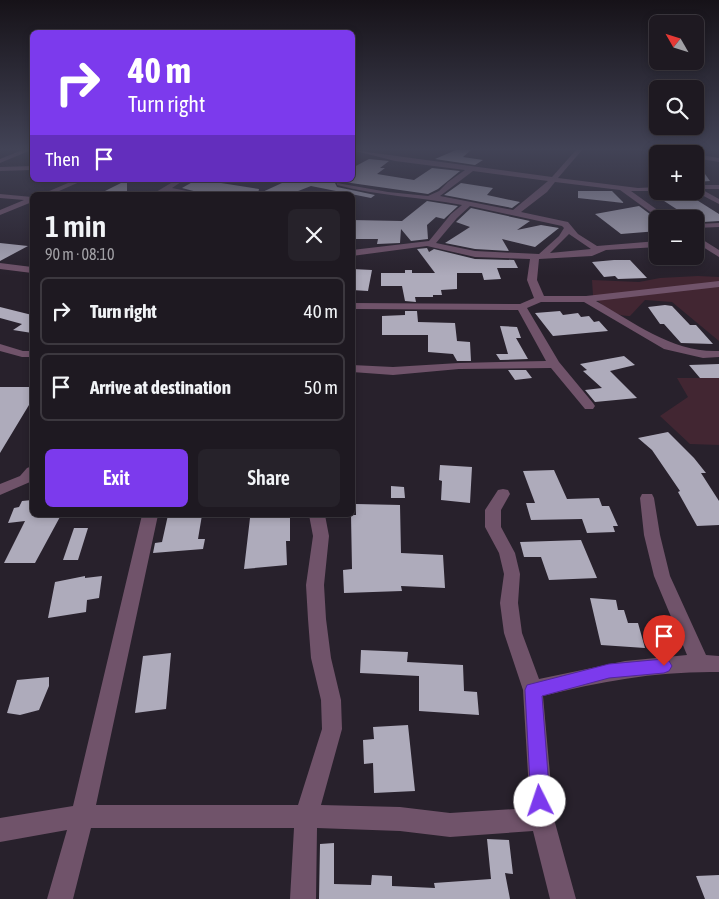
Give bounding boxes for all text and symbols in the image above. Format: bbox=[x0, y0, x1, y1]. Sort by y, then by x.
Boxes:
north arrow bbox=[649, 15, 704, 70]
map controls bbox=[649, 15, 704, 265]
icon: right bbox=[45, 50, 110, 115]
text: 40 m bbox=[128, 50, 191, 90]
button: search bbox=[649, 80, 704, 135]
text: Turn right bbox=[128, 91, 205, 117]
icon: arrive bbox=[90, 145, 118, 173]
button: + bbox=[649, 145, 704, 200]
text: Then bbox=[45, 148, 80, 170]
text: 1 min bbox=[45, 209, 106, 243]
button: close bbox=[288, 209, 340, 261]
button: − bbox=[649, 210, 704, 265]
text: 90 m · 08:10 bbox=[45, 245, 115, 263]
icon: right bbox=[47, 297, 75, 325]
text: Turn right bbox=[90, 300, 157, 322]
text: 40 m bbox=[304, 300, 338, 322]
icon: arrive bbox=[47, 373, 75, 401]
text: Arrive at destination bbox=[90, 376, 231, 398]
text: 50 m bbox=[304, 376, 338, 398]
button: Exit bbox=[45, 449, 188, 507]
button: Share bbox=[198, 449, 340, 507]
pin bbox=[643, 615, 685, 666]
icon: arrive bbox=[650, 622, 678, 650]
position arrow bbox=[513, 774, 565, 826]

